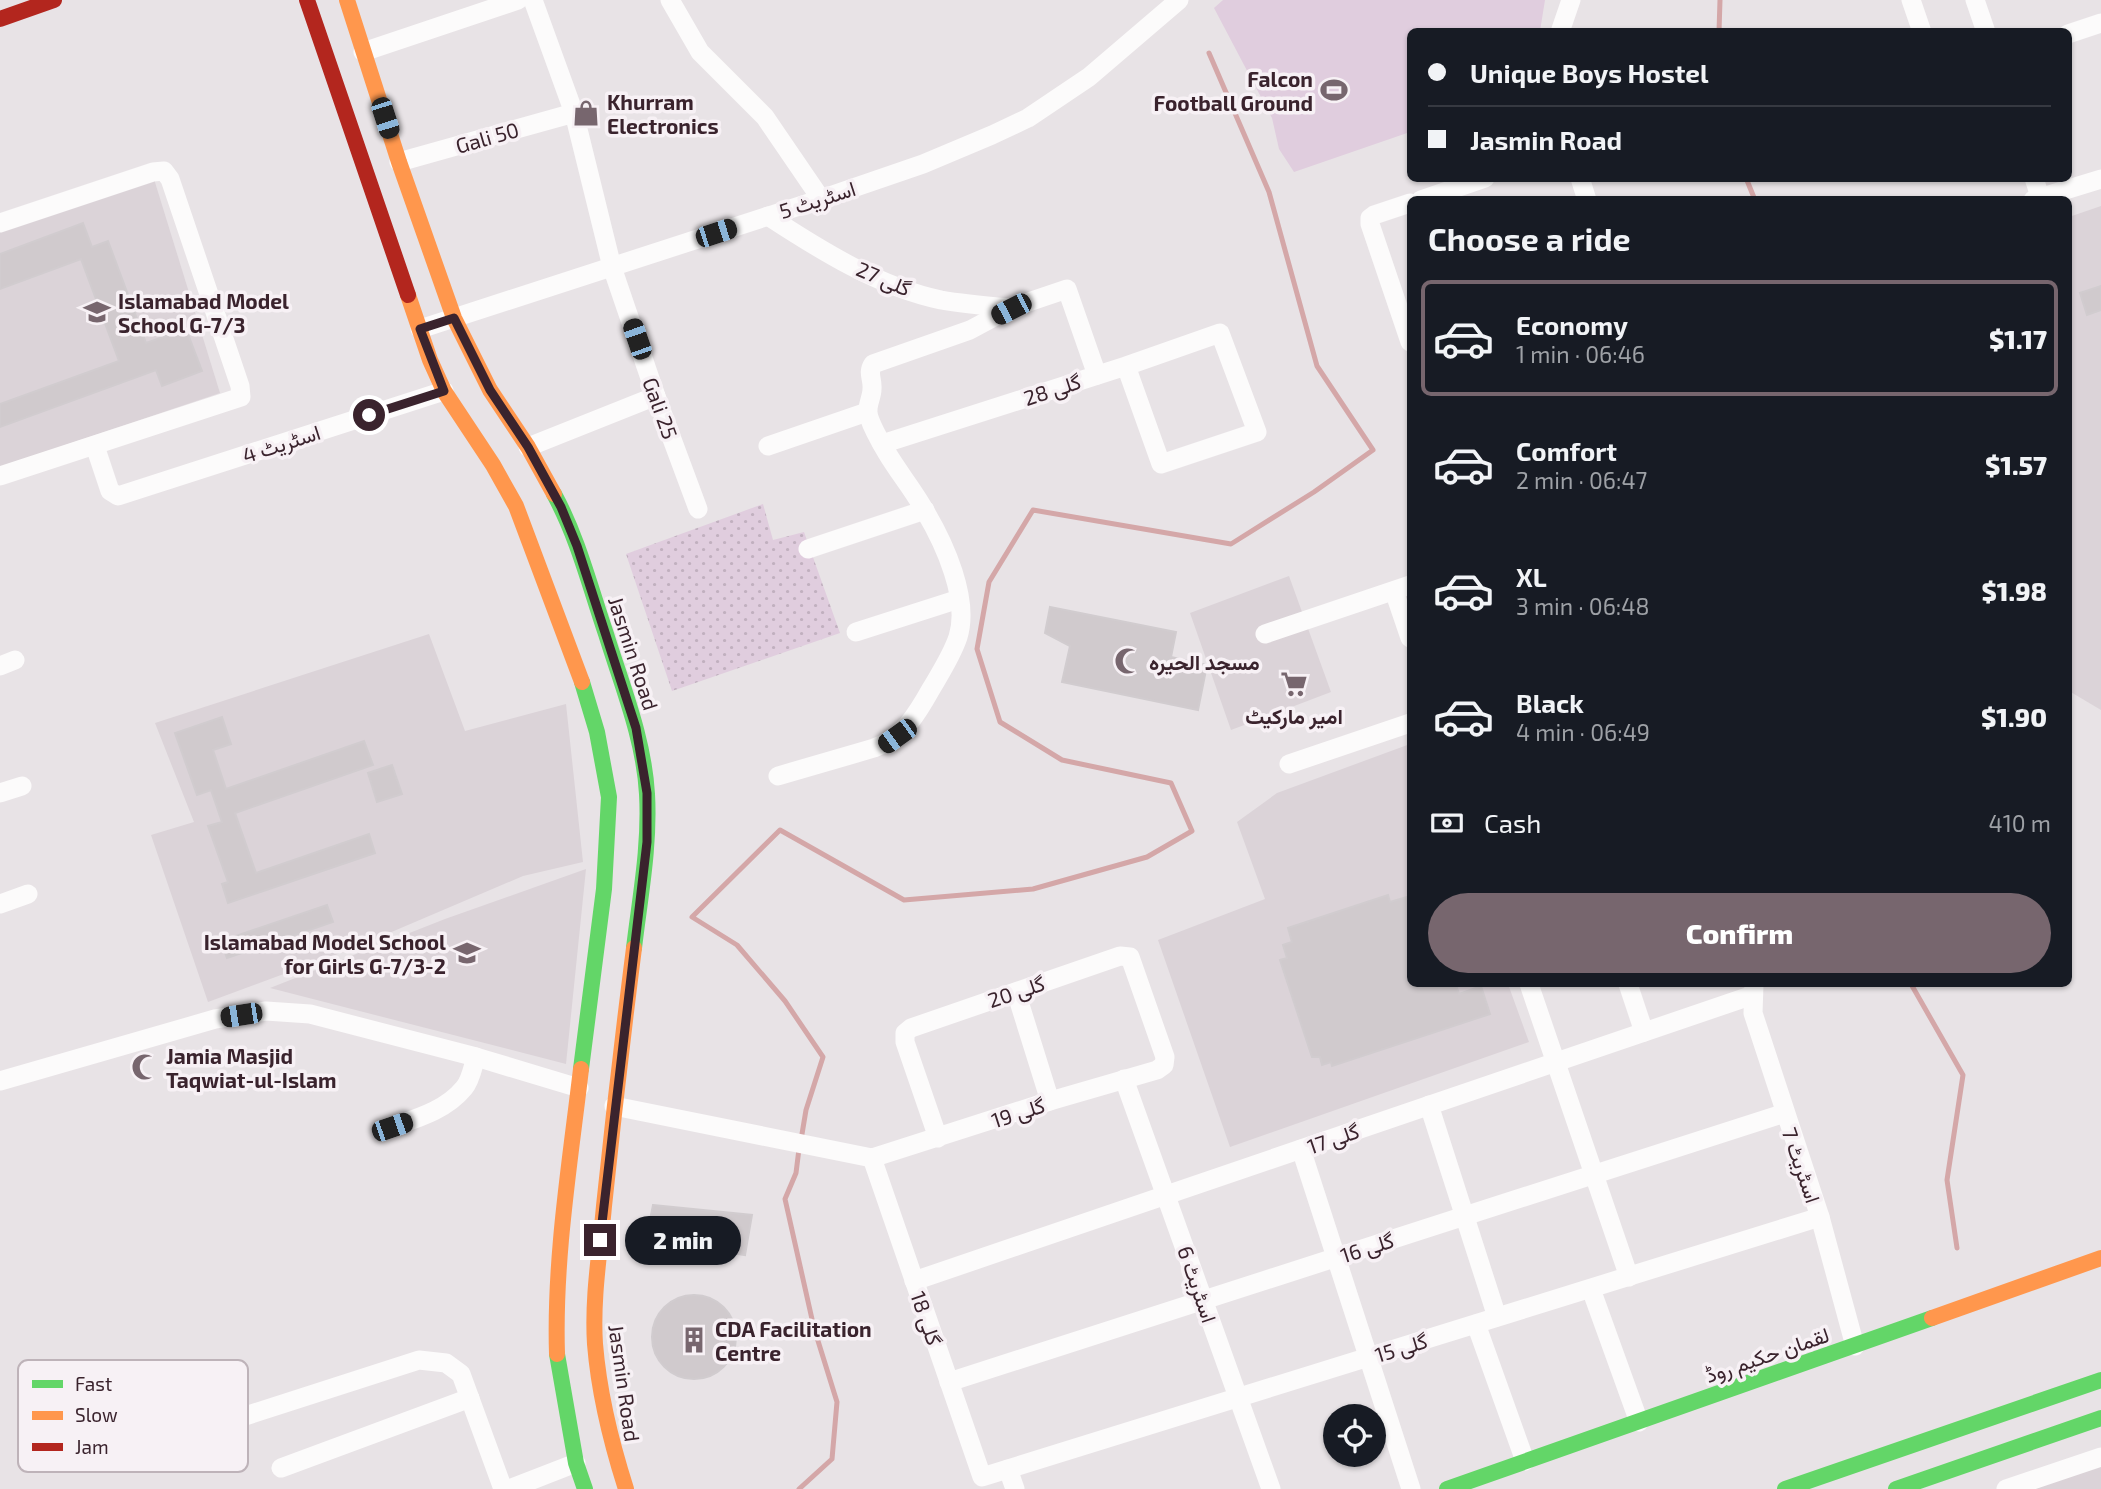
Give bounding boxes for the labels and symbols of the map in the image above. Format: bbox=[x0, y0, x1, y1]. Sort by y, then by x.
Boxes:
place label: Falcon Football Ground bbox=[1154, 66, 1313, 115]
sports icon: Falcon Football Ground bbox=[1319, 75, 1349, 105]
place label: Khurram Electronics bbox=[607, 89, 719, 138]
car bbox=[369, 95, 402, 141]
shop icon: Khurram Electronics bbox=[571, 98, 601, 128]
street label: Gali 50 bbox=[452, 116, 522, 158]
street label: اسٹریٹ 5 bbox=[776, 175, 859, 225]
car bbox=[693, 217, 740, 249]
street label: گلی 27 bbox=[853, 255, 915, 302]
place label: Islamabad Model School G-7/3 bbox=[118, 288, 289, 337]
car bbox=[988, 290, 1035, 328]
school or university icon: Islamabad Model School G-7/3 bbox=[82, 297, 112, 327]
car bbox=[621, 316, 654, 362]
street label: گلی 28 bbox=[1020, 368, 1084, 411]
street label: Gali 25 bbox=[638, 374, 684, 442]
route start bbox=[353, 399, 385, 431]
street label: اسٹریٹ 4 bbox=[239, 419, 324, 469]
street label: Jasmin Road bbox=[604, 593, 664, 713]
mosque icon: مسجد الحیرہ bbox=[1113, 646, 1143, 676]
place label: مسجد الحیرہ bbox=[1149, 649, 1260, 676]
supermarket icon: امیر مارکیٹ bbox=[1279, 669, 1309, 699]
place label: امیر مارکیٹ bbox=[1245, 703, 1343, 730]
car bbox=[874, 715, 921, 757]
place label: Islamabad Model School for Girls G-7/3-2 bbox=[204, 929, 446, 978]
school or university icon: Islamabad Model School for Girls G-7/3-2 bbox=[452, 938, 482, 968]
street label: گلی 20 bbox=[984, 970, 1048, 1013]
car bbox=[219, 1001, 264, 1029]
place label: Jamia Masjid Taqwiat-ul-Islam bbox=[166, 1043, 336, 1092]
mosque icon: Jamia Masjid Taqwiat-ul-Islam bbox=[130, 1052, 160, 1082]
street label: گلی 19 bbox=[988, 1092, 1048, 1133]
car bbox=[369, 1110, 416, 1144]
street label: گلی 17 bbox=[1304, 1117, 1363, 1159]
street label: اسٹریٹ 7 bbox=[1776, 1124, 1827, 1207]
callout: 2 min bbox=[624, 1216, 740, 1264]
route end bbox=[584, 1224, 616, 1256]
street label: گلی 16 bbox=[1337, 1227, 1397, 1268]
street label: اسٹریٹ 6 bbox=[1171, 1242, 1223, 1326]
street label: گلی 18 bbox=[905, 1288, 948, 1349]
place label: CDA Facilitation Centre bbox=[715, 1316, 872, 1365]
street label: لقمان حکیم روڈ bbox=[1702, 1321, 1833, 1390]
street label: Jasmin Road bbox=[604, 1323, 646, 1443]
building icon: CDA Facilitation Centre bbox=[679, 1325, 709, 1355]
street label: گلی 15 bbox=[1372, 1327, 1431, 1368]
legend bbox=[18, 1360, 248, 1472]
text: Fast bbox=[75, 1372, 112, 1395]
text: Slow bbox=[75, 1403, 118, 1426]
text: Jam bbox=[75, 1435, 109, 1458]

